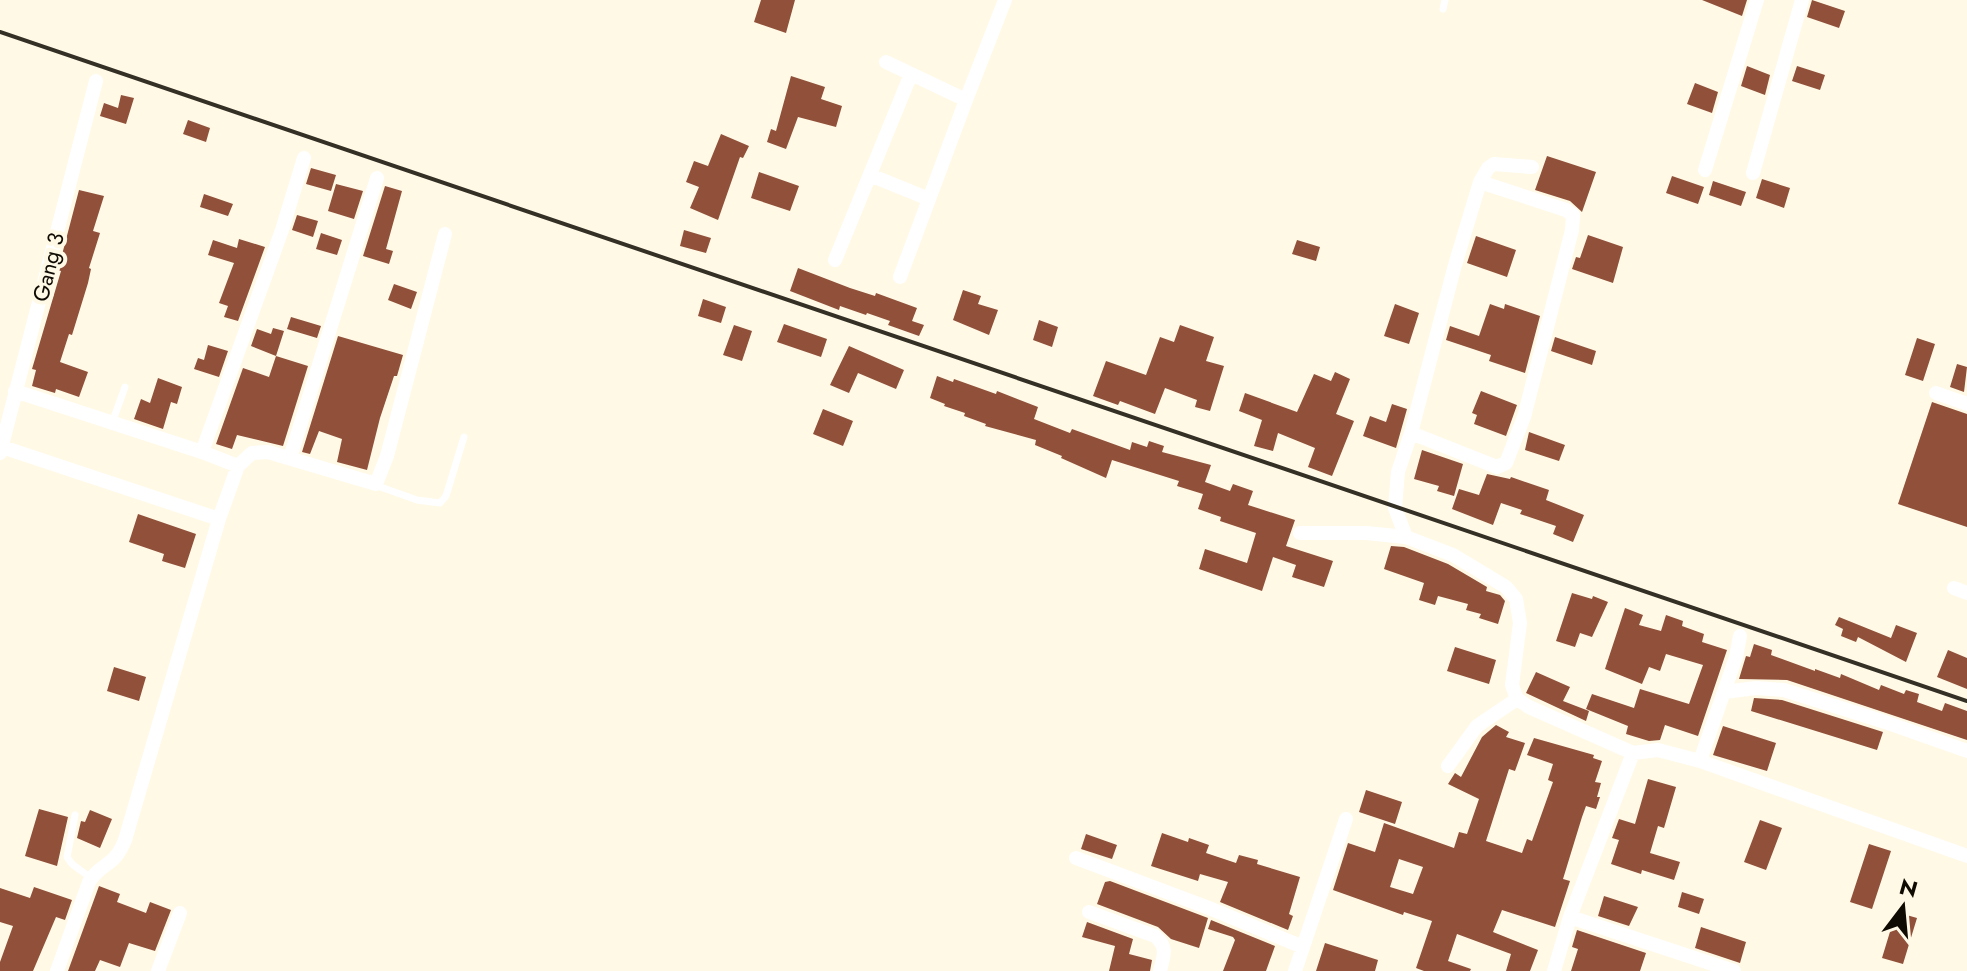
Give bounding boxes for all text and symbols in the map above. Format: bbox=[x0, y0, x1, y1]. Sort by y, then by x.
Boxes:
street label: Gang 3 bbox=[24, 229, 72, 305]
north arrow bbox=[1863, 867, 1943, 947]
text: N bbox=[1896, 870, 1921, 906]

